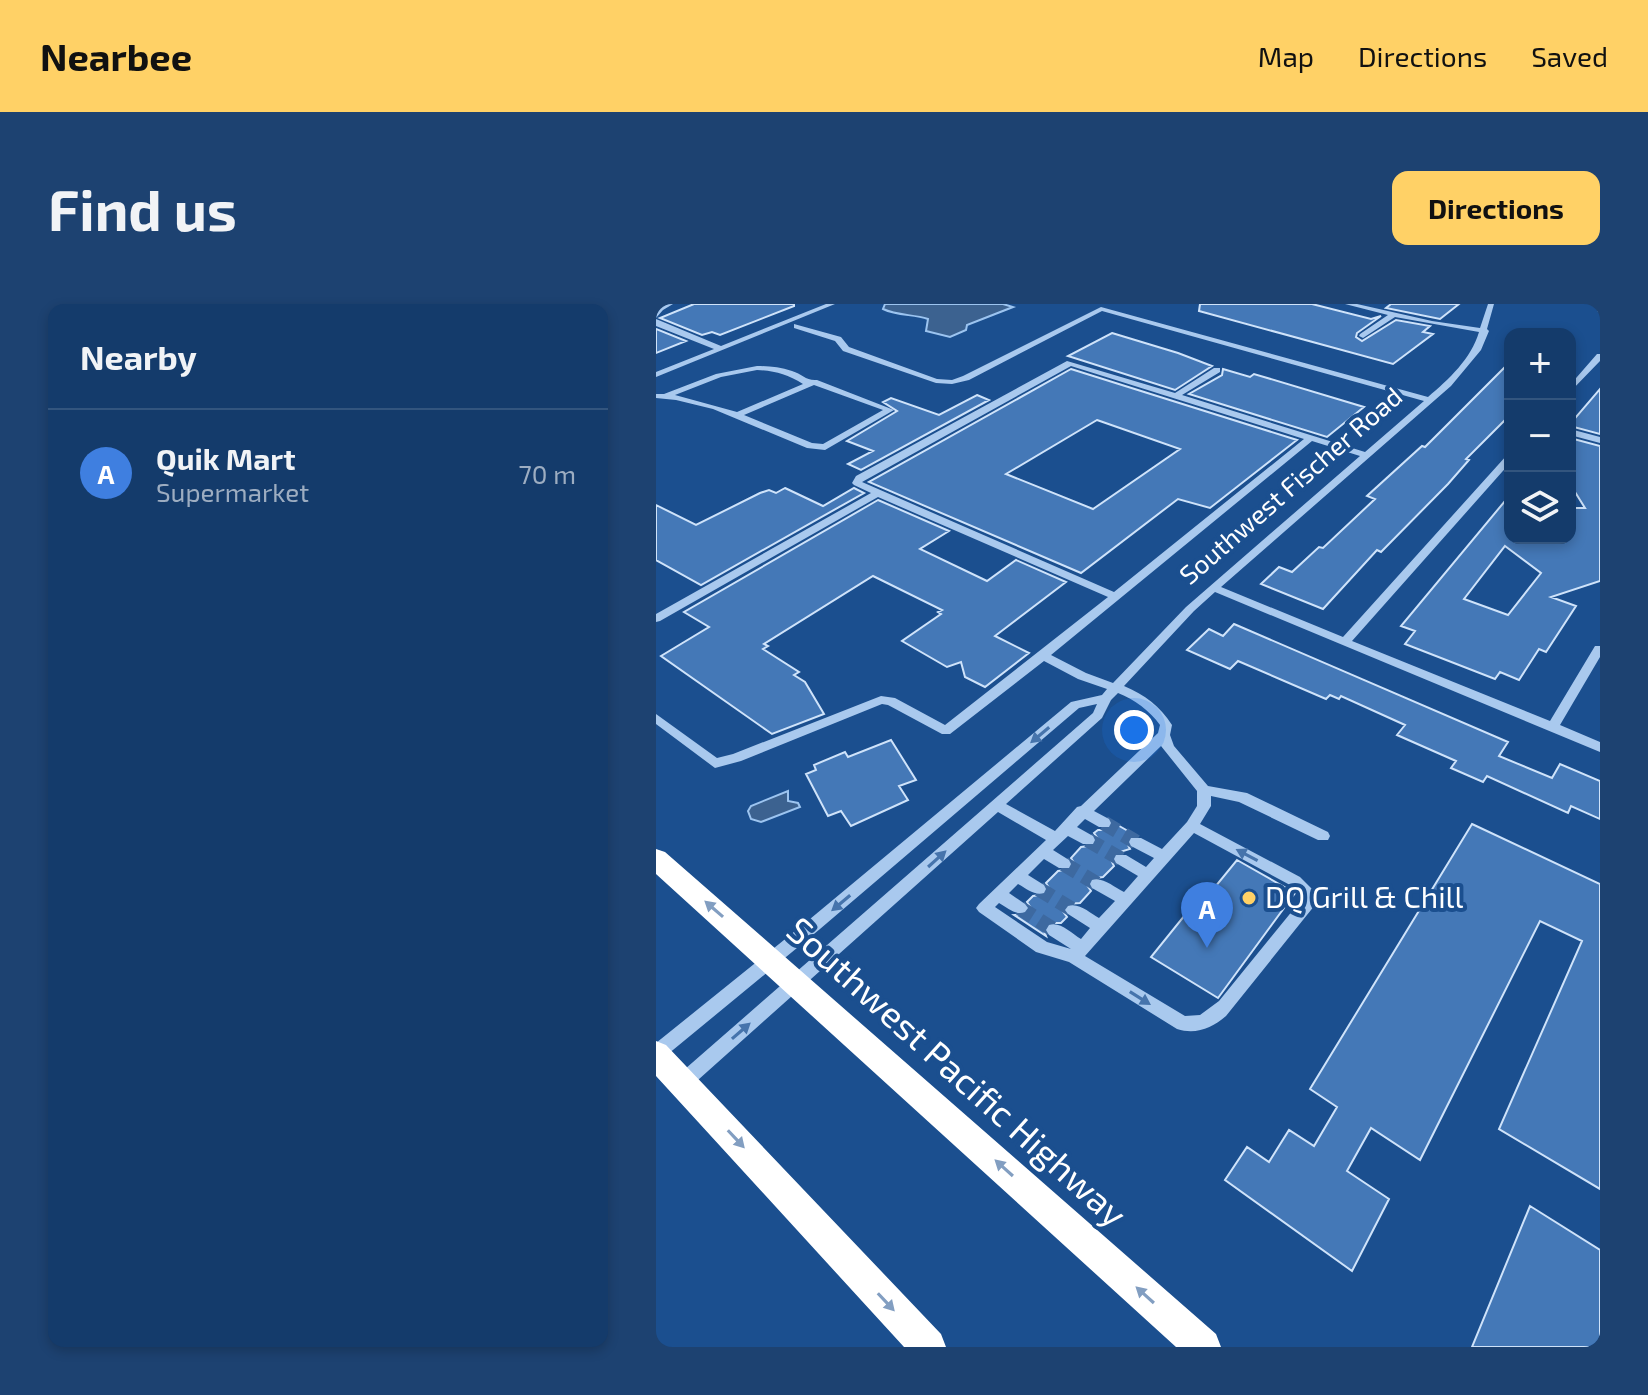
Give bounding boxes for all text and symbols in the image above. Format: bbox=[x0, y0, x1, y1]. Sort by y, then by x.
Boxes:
text: Nearbee bbox=[40, 33, 192, 79]
text: Map bbox=[1258, 39, 1314, 73]
text: Directions bbox=[1358, 39, 1487, 73]
text: Saved bbox=[1531, 39, 1608, 73]
button: Directions bbox=[1392, 171, 1600, 245]
text: Find us bbox=[48, 175, 237, 242]
map controls bbox=[1504, 328, 1576, 544]
button: + bbox=[1504, 328, 1576, 400]
text: Nearby bbox=[80, 336, 197, 377]
street label: Southwest Fischer Road bbox=[1173, 380, 1408, 590]
button: − bbox=[1504, 400, 1576, 472]
text: Quik Mart bbox=[156, 440, 295, 476]
text: A bbox=[98, 458, 114, 489]
text: 70 m bbox=[518, 458, 576, 489]
button: layers bbox=[1504, 472, 1576, 544]
text: Supermarket bbox=[156, 476, 309, 507]
your location bbox=[1114, 710, 1154, 750]
one-way arrow bbox=[1030, 726, 1050, 743]
one-way arrow bbox=[1236, 848, 1258, 862]
one-way arrow bbox=[926, 851, 946, 868]
place label: DQ Grill & Chill bbox=[1265, 878, 1463, 914]
pin: A bbox=[1181, 882, 1233, 948]
marker: DQ Grill & Chill bbox=[1240, 889, 1258, 907]
one-way arrow bbox=[831, 894, 851, 911]
one-way arrow bbox=[704, 901, 724, 918]
street label: Southwest Pacific Highway bbox=[779, 907, 1137, 1235]
one-way arrow bbox=[1130, 990, 1151, 1005]
one-way arrow bbox=[732, 1022, 751, 1040]
one-way arrow bbox=[726, 1130, 744, 1149]
one-way arrow bbox=[995, 1160, 1014, 1178]
one-way arrow bbox=[1135, 1286, 1154, 1304]
one-way arrow bbox=[876, 1292, 894, 1311]

